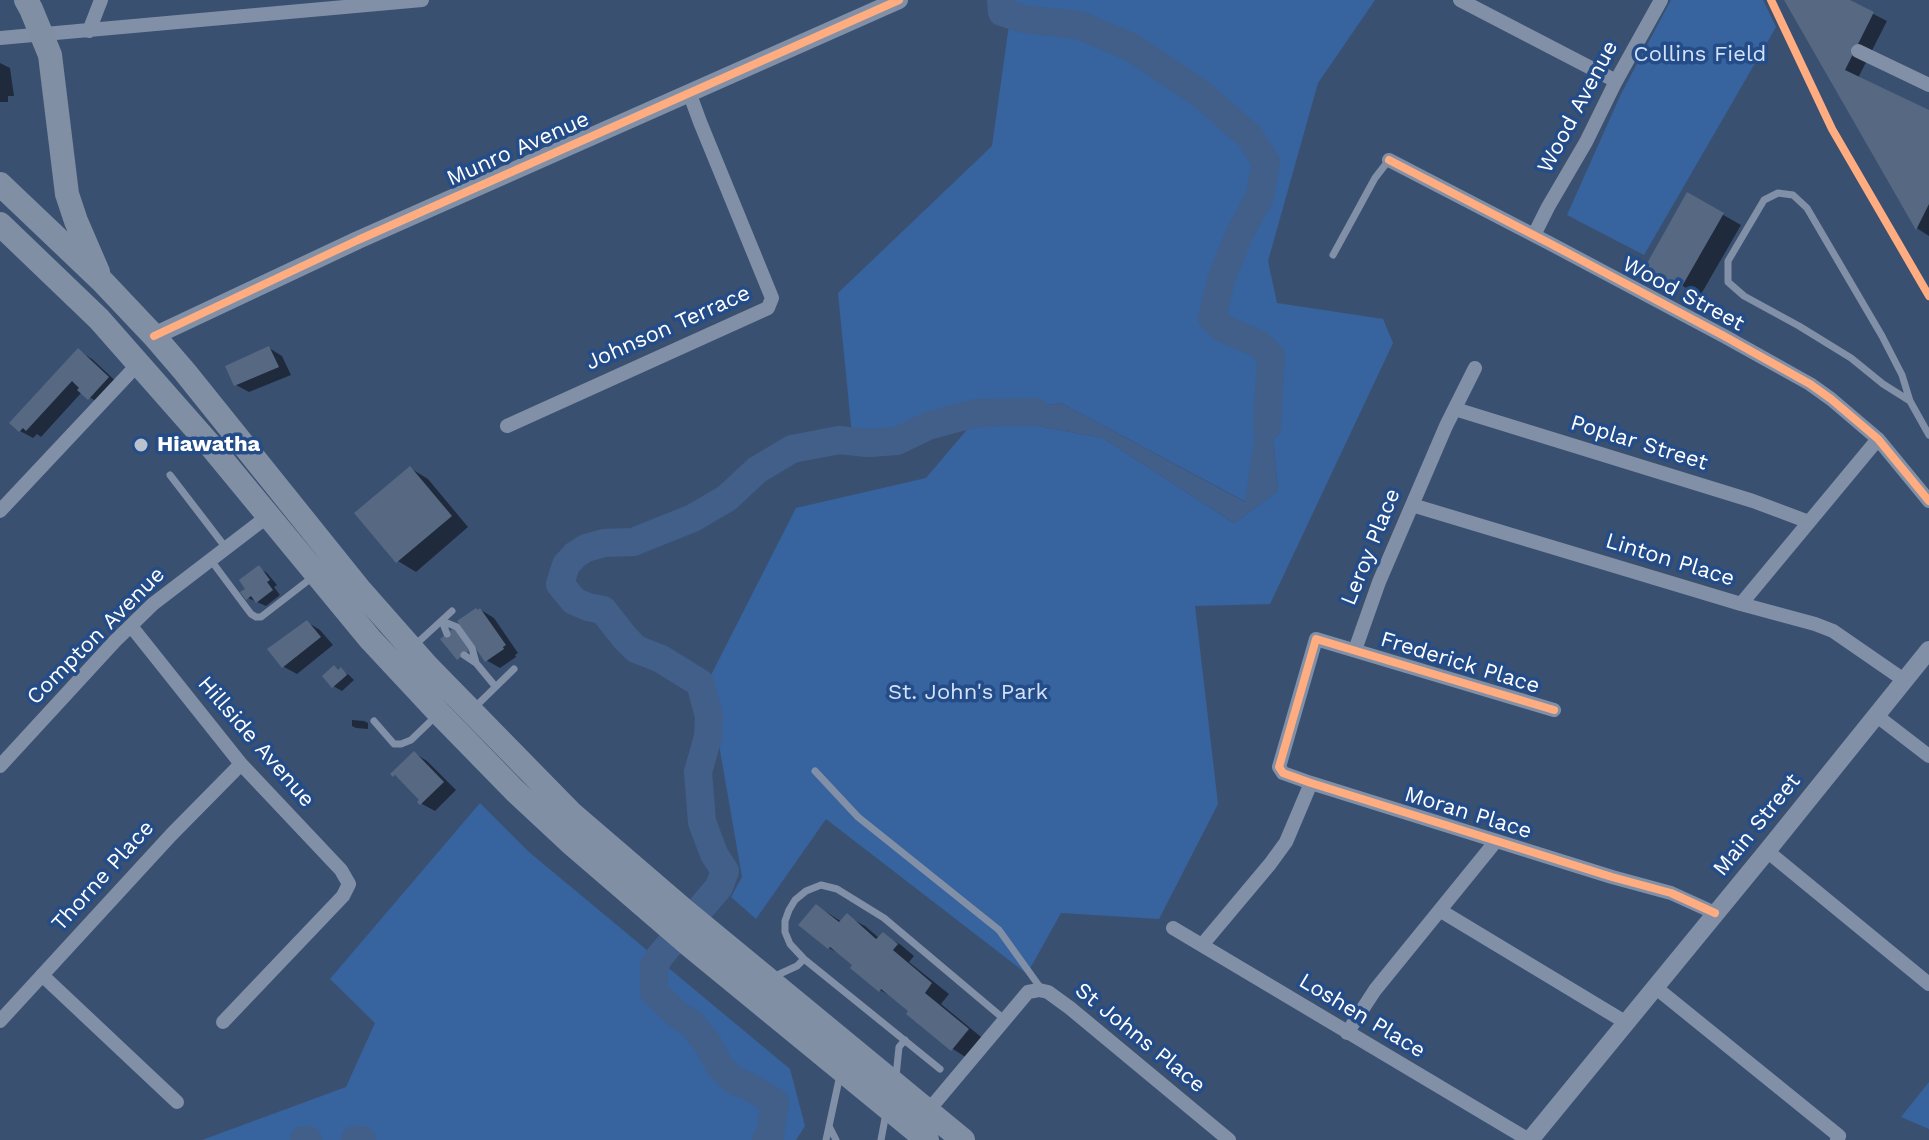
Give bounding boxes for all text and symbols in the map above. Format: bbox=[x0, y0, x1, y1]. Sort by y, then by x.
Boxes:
street label: Wood Avenue bbox=[1532, 36, 1624, 178]
park label: Collins Field bbox=[1634, 42, 1766, 68]
street label: Munro Avenue bbox=[443, 106, 593, 192]
street label: Wood Street bbox=[1618, 251, 1748, 337]
street label: Johnson Terrace bbox=[582, 280, 754, 376]
street label: Poplar Street bbox=[1567, 410, 1711, 476]
place label: Hiawatha bbox=[157, 432, 260, 458]
marker: Hiawatha bbox=[132, 436, 150, 454]
street label: Leroy Place bbox=[1336, 485, 1406, 609]
street label: Linton Place bbox=[1602, 528, 1738, 592]
street label: Compton Avenue bbox=[22, 562, 170, 710]
street label: Frederick Place bbox=[1377, 626, 1543, 700]
street label: Hillside Avenue bbox=[192, 671, 320, 813]
park label: St. John's Park bbox=[888, 680, 1048, 706]
street label: Main Street bbox=[1708, 768, 1806, 882]
street label: Moran Place bbox=[1401, 781, 1535, 845]
street label: Thorne Place bbox=[46, 815, 160, 937]
street label: Loshen Place bbox=[1294, 968, 1430, 1064]
street label: St Johns Place bbox=[1069, 977, 1211, 1099]

